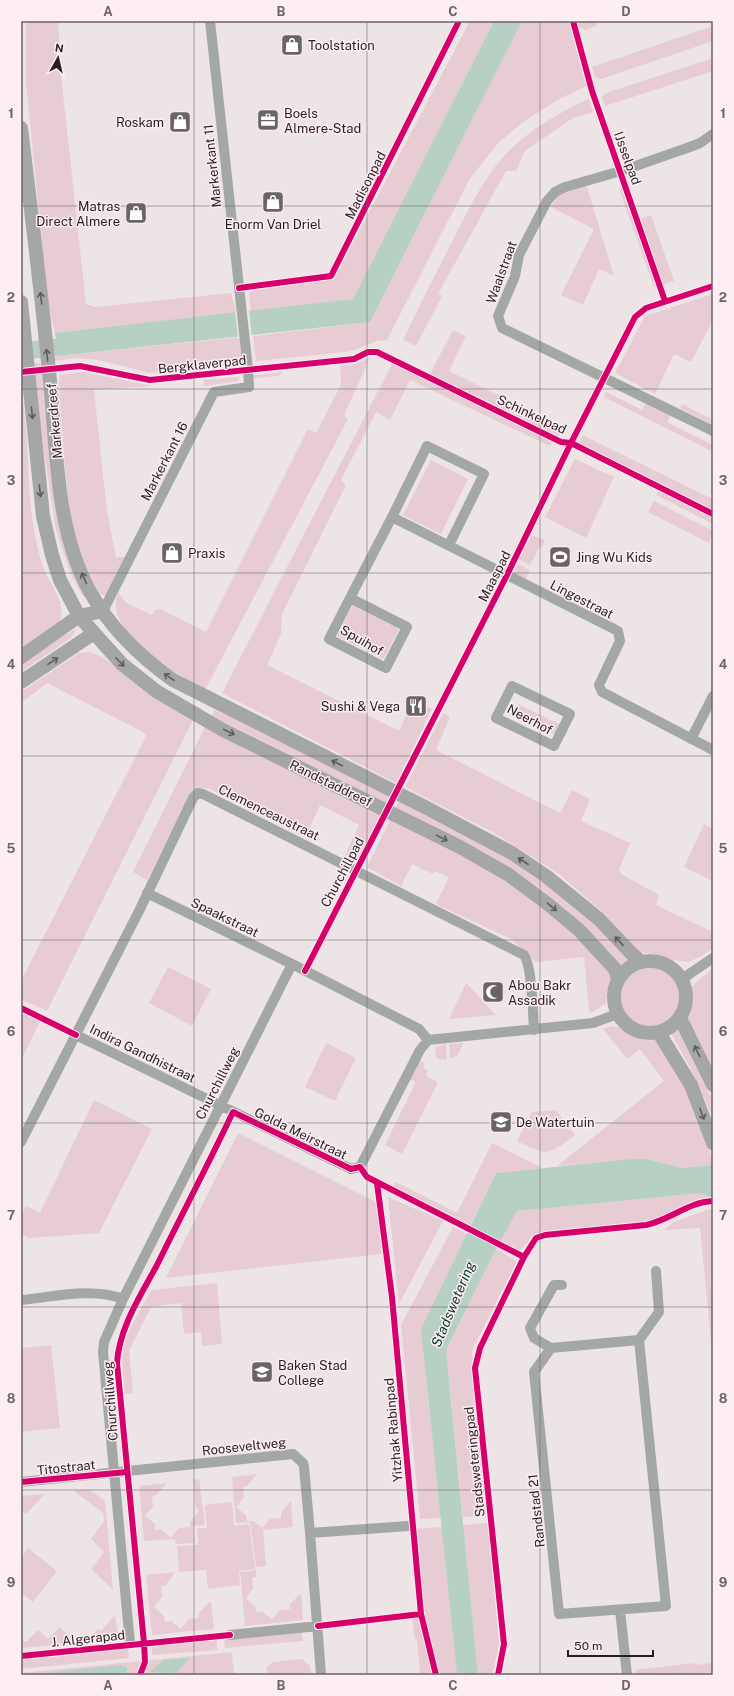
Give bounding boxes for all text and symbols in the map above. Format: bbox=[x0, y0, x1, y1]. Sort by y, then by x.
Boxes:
text: A bbox=[103, 4, 113, 19]
text: B bbox=[277, 4, 286, 19]
text: C bbox=[448, 4, 458, 19]
text: D bbox=[621, 4, 631, 19]
shop icon: Toolstation bbox=[279, 32, 305, 58]
north arrow bbox=[38, 38, 78, 78]
place label: Toolstation bbox=[308, 38, 375, 53]
text: N bbox=[54, 42, 64, 55]
text: 1 bbox=[8, 106, 14, 121]
place label: Boels Almere-Stad bbox=[284, 106, 361, 136]
text: 1 bbox=[720, 106, 726, 121]
office icon: Boels Almere-Stad bbox=[255, 107, 281, 133]
shop icon: Roskam bbox=[167, 109, 193, 135]
place label: Roskam bbox=[116, 115, 164, 130]
street label: Markerkant 11 bbox=[201, 124, 224, 208]
street label: IJsselpad bbox=[611, 129, 644, 187]
street label: Madisonpad bbox=[342, 149, 389, 221]
shop icon: Enorm Van Driel bbox=[260, 189, 286, 215]
place label: Matras Direct Almere bbox=[36, 199, 120, 229]
shop icon: Matras Direct Almere bbox=[123, 200, 149, 226]
place label: Enorm Van Driel bbox=[225, 217, 321, 232]
street label: Waalstraat bbox=[483, 239, 520, 305]
text: 2 bbox=[7, 290, 15, 305]
text: 2 bbox=[719, 290, 727, 305]
one-way arrow bbox=[37, 292, 45, 305]
one-way arrow bbox=[44, 349, 51, 362]
street label: Bergklaverpad bbox=[157, 352, 247, 377]
street label: Markerdreef bbox=[44, 383, 65, 459]
street label: Schinkelpad bbox=[495, 392, 569, 437]
one-way arrow bbox=[28, 406, 36, 419]
street label: Markerkant 16 bbox=[138, 419, 191, 503]
text: 3 bbox=[7, 473, 16, 488]
text: 3 bbox=[719, 473, 728, 488]
one-way arrow bbox=[37, 484, 44, 497]
shop icon: Praxis bbox=[159, 540, 185, 566]
sports icon: Jing Wu Kids bbox=[547, 544, 573, 570]
place label: Praxis bbox=[188, 546, 225, 561]
street label: Maaspad bbox=[475, 548, 514, 604]
place label: Jing Wu Kids bbox=[576, 550, 652, 565]
one-way arrow bbox=[80, 572, 87, 584]
street label: Lingestraat bbox=[548, 577, 616, 622]
street label: Spuihof bbox=[338, 622, 386, 659]
text: 4 bbox=[7, 657, 16, 672]
one-way arrow bbox=[48, 657, 59, 665]
one-way arrow bbox=[115, 657, 125, 667]
text: 4 bbox=[719, 657, 728, 672]
one-way arrow bbox=[164, 673, 175, 681]
restaurant icon: Sushi & Vega bbox=[403, 693, 429, 719]
place label: Sushi & Vega bbox=[321, 699, 400, 714]
street label: Neerhof bbox=[504, 701, 555, 738]
one-way arrow bbox=[223, 729, 235, 737]
street label: Randstaddreef bbox=[287, 757, 374, 810]
one-way arrow bbox=[332, 759, 344, 766]
street label: Clemenceaustraat bbox=[216, 781, 322, 843]
street label: Churchillpad bbox=[318, 835, 367, 910]
one-way arrow bbox=[435, 835, 447, 842]
text: 5 bbox=[7, 841, 16, 856]
text: 5 bbox=[719, 841, 728, 856]
one-way arrow bbox=[518, 857, 529, 865]
street label: Spaakstraat bbox=[189, 895, 261, 940]
one-way arrow bbox=[546, 902, 557, 911]
one-way arrow bbox=[615, 936, 624, 946]
place label: Abou Bakr Assadik bbox=[508, 978, 571, 1008]
mosque icon: Abou Bakr Assadik bbox=[480, 979, 506, 1005]
street label: Indira Gandhistraat bbox=[87, 1021, 198, 1086]
text: 6 bbox=[7, 1024, 16, 1039]
text: 6 bbox=[719, 1024, 728, 1039]
street label: Churchillweg bbox=[193, 1044, 242, 1122]
one-way arrow bbox=[693, 1046, 700, 1058]
street label: Golda Meirstraat bbox=[252, 1105, 350, 1162]
one-way arrow bbox=[699, 1108, 707, 1120]
school or university icon: De Watertuin bbox=[488, 1109, 514, 1135]
place label: De Watertuin bbox=[516, 1115, 594, 1130]
text: 7 bbox=[7, 1208, 15, 1223]
text: 7 bbox=[719, 1208, 727, 1223]
water label: Stadswetering bbox=[428, 1258, 479, 1349]
place label: Baken Stad College bbox=[278, 1358, 347, 1388]
school or university icon: Baken Stad College bbox=[249, 1359, 275, 1385]
street label: Churchillweg bbox=[100, 1361, 121, 1441]
street label: Yitzhak Rabinpad bbox=[381, 1377, 406, 1483]
text: 8 bbox=[7, 1391, 16, 1406]
text: 8 bbox=[719, 1391, 728, 1406]
street label: Stadsweteringpad bbox=[461, 1406, 488, 1518]
street label: Rooseveltweg bbox=[201, 1435, 287, 1458]
street label: Titostraat bbox=[36, 1457, 96, 1478]
street label: Randstad 21 bbox=[525, 1474, 548, 1548]
text: 9 bbox=[7, 1575, 15, 1590]
text: 9 bbox=[719, 1575, 727, 1590]
street label: J. Algerapad bbox=[50, 1627, 126, 1650]
scale bar bbox=[568, 1632, 653, 1658]
text: 50 m bbox=[574, 1639, 602, 1653]
text: A bbox=[103, 1678, 113, 1693]
text: B bbox=[277, 1678, 286, 1693]
text: C bbox=[448, 1678, 458, 1693]
text: D bbox=[621, 1678, 631, 1693]

